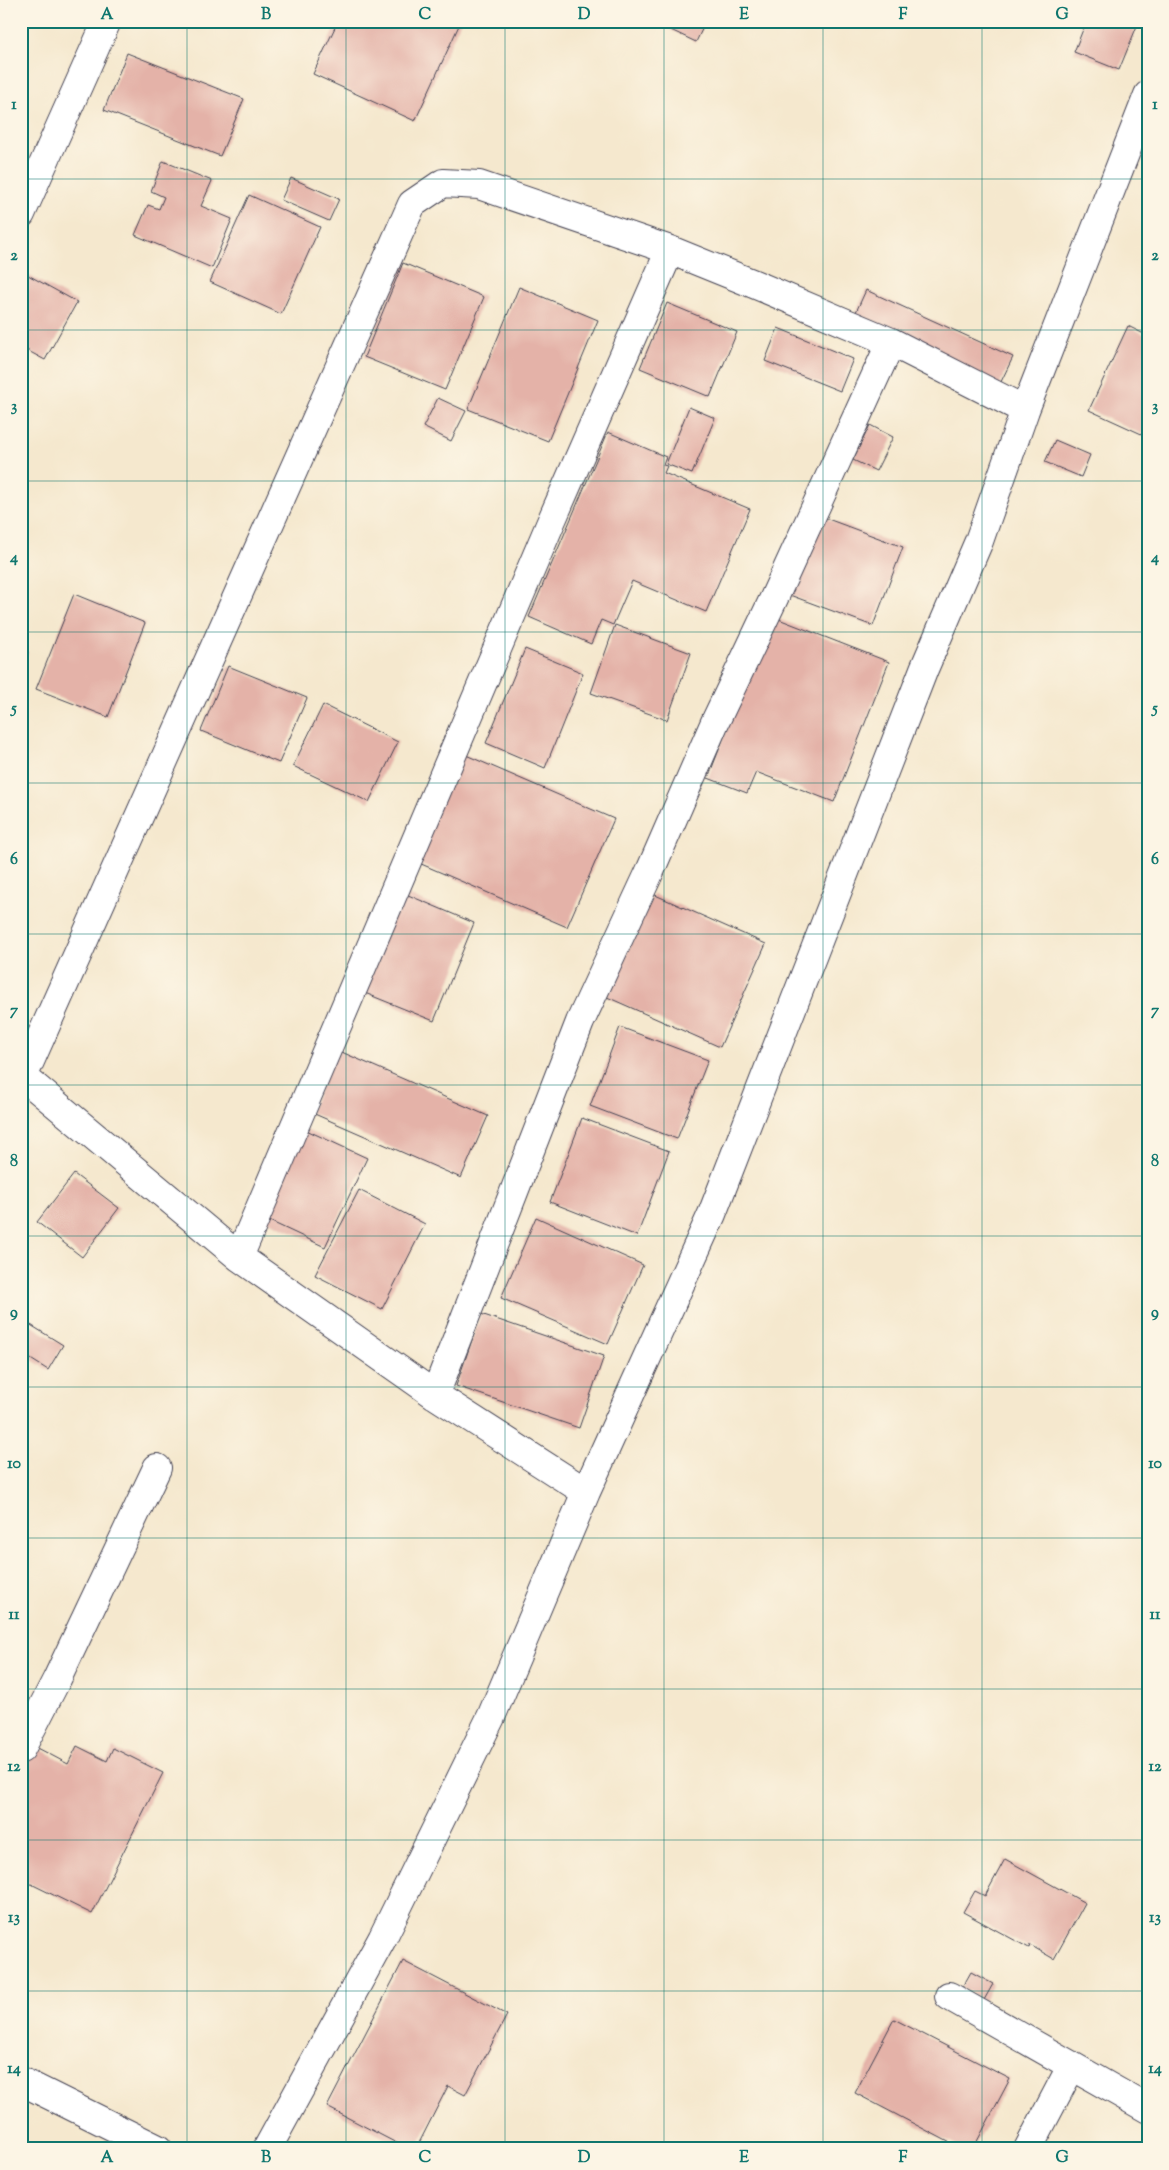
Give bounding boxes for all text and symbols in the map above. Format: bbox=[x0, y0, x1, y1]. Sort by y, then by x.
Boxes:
text: A bbox=[101, 4, 114, 27]
text: B bbox=[261, 4, 271, 27]
text: C bbox=[419, 4, 432, 27]
text: D bbox=[578, 4, 591, 27]
text: E bbox=[739, 4, 749, 27]
text: F bbox=[899, 4, 908, 27]
text: G bbox=[1055, 4, 1069, 27]
text: 1 bbox=[11, 94, 17, 117]
text: 1 bbox=[1152, 94, 1158, 117]
text: 2 bbox=[10, 245, 18, 268]
text: 2 bbox=[1151, 245, 1159, 268]
text: 3 bbox=[11, 396, 18, 419]
text: 3 bbox=[1152, 396, 1159, 419]
text: 4 bbox=[9, 547, 18, 570]
text: 4 bbox=[1150, 547, 1159, 570]
text: 5 bbox=[9, 698, 17, 721]
text: 5 bbox=[1150, 698, 1158, 721]
text: 6 bbox=[10, 849, 18, 872]
text: 6 bbox=[1151, 849, 1159, 872]
text: 7 bbox=[10, 1000, 19, 1023]
text: 7 bbox=[1151, 1000, 1160, 1023]
text: 8 bbox=[10, 1151, 18, 1174]
text: 8 bbox=[1151, 1151, 1159, 1174]
text: 9 bbox=[10, 1302, 18, 1325]
text: 9 bbox=[1151, 1302, 1159, 1325]
text: 10 bbox=[7, 1453, 21, 1476]
text: 10 bbox=[1148, 1453, 1162, 1476]
text: 11 bbox=[9, 1604, 20, 1627]
text: 11 bbox=[1150, 1604, 1161, 1627]
text: 12 bbox=[8, 1756, 21, 1779]
text: 12 bbox=[1149, 1756, 1162, 1779]
text: 13 bbox=[8, 1907, 20, 1930]
text: 13 bbox=[1149, 1907, 1161, 1930]
text: 14 bbox=[7, 2058, 21, 2081]
text: 14 bbox=[1148, 2058, 1162, 2081]
text: A bbox=[101, 2147, 114, 2170]
text: B bbox=[261, 2147, 271, 2170]
text: C bbox=[419, 2147, 432, 2170]
text: D bbox=[578, 2147, 591, 2170]
text: E bbox=[739, 2147, 749, 2170]
text: F bbox=[899, 2147, 908, 2170]
text: G bbox=[1055, 2147, 1069, 2170]

